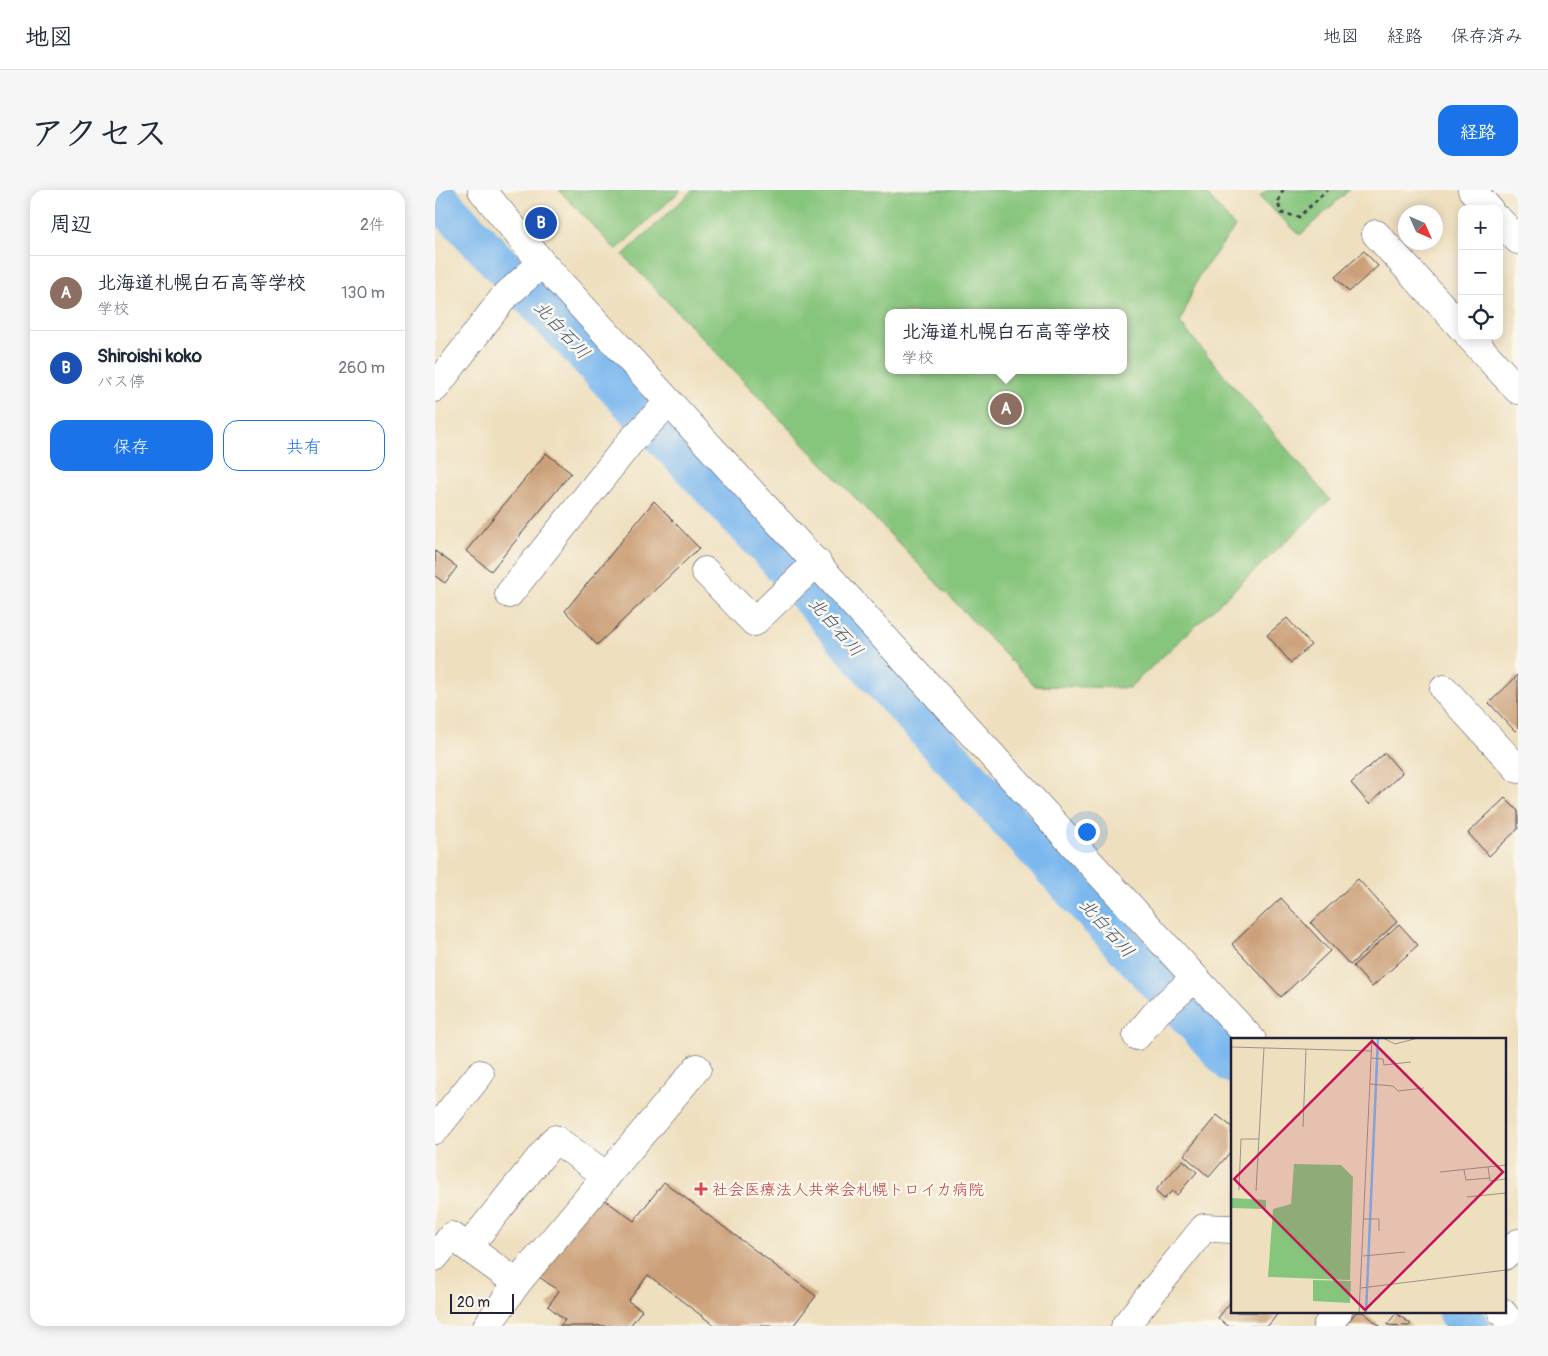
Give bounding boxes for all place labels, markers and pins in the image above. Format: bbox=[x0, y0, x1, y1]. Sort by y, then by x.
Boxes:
pin: B bbox=[525, 204, 557, 242]
pin: A bbox=[990, 390, 1022, 428]
place label: 社会医療法人共栄会札幌トロイカ病院 bbox=[712, 1180, 984, 1200]
marker: 社会医療法人共栄会札幌トロイカ病院 bbox=[694, 1182, 708, 1196]

